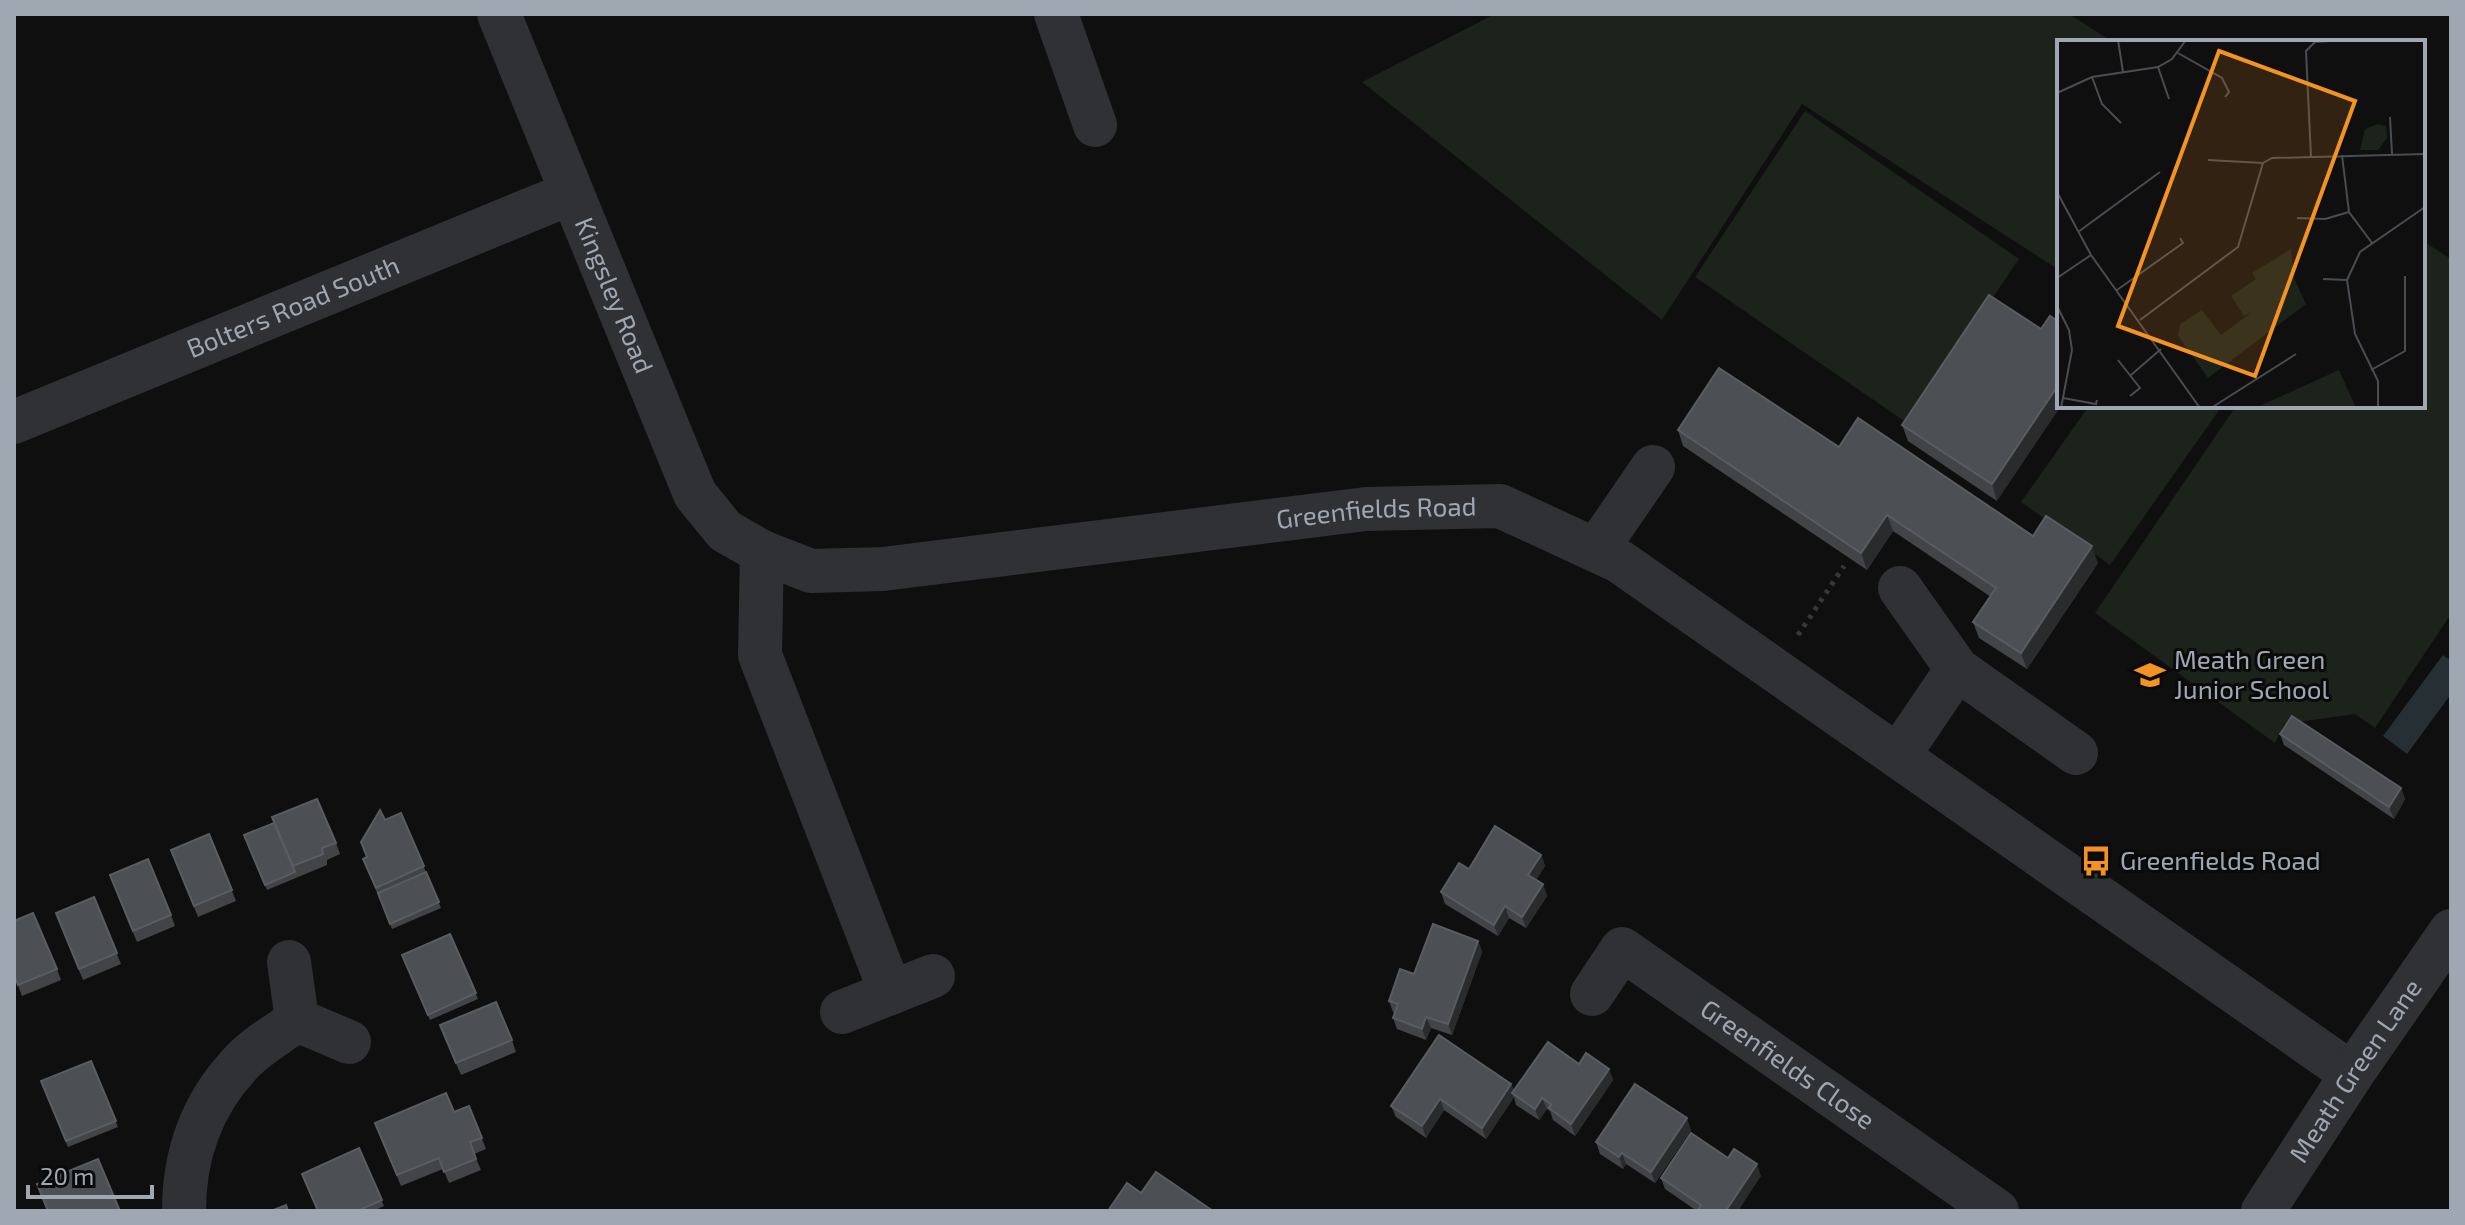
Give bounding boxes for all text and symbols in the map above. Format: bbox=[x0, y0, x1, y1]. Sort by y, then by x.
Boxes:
inset map bbox=[2057, 40, 2425, 408]
street label: Kingsley Road bbox=[570, 213, 661, 377]
street label: Bolters Road South bbox=[182, 248, 403, 363]
street label: Greenfields Road bbox=[1274, 490, 1477, 534]
place label: Meath Green Junior School bbox=[2174, 643, 2330, 704]
school or university icon: Meath Green Junior School bbox=[2133, 658, 2167, 692]
bus stop icon: Greenfields Road bbox=[2079, 844, 2113, 878]
place label: Greenfields Road bbox=[2120, 844, 2321, 875]
street label: Meath Green Lane bbox=[2282, 973, 2427, 1167]
street label: Greenfields Close bbox=[1695, 992, 1881, 1135]
scale bar bbox=[28, 1149, 152, 1199]
text: 20 m bbox=[40, 1161, 94, 1190]

